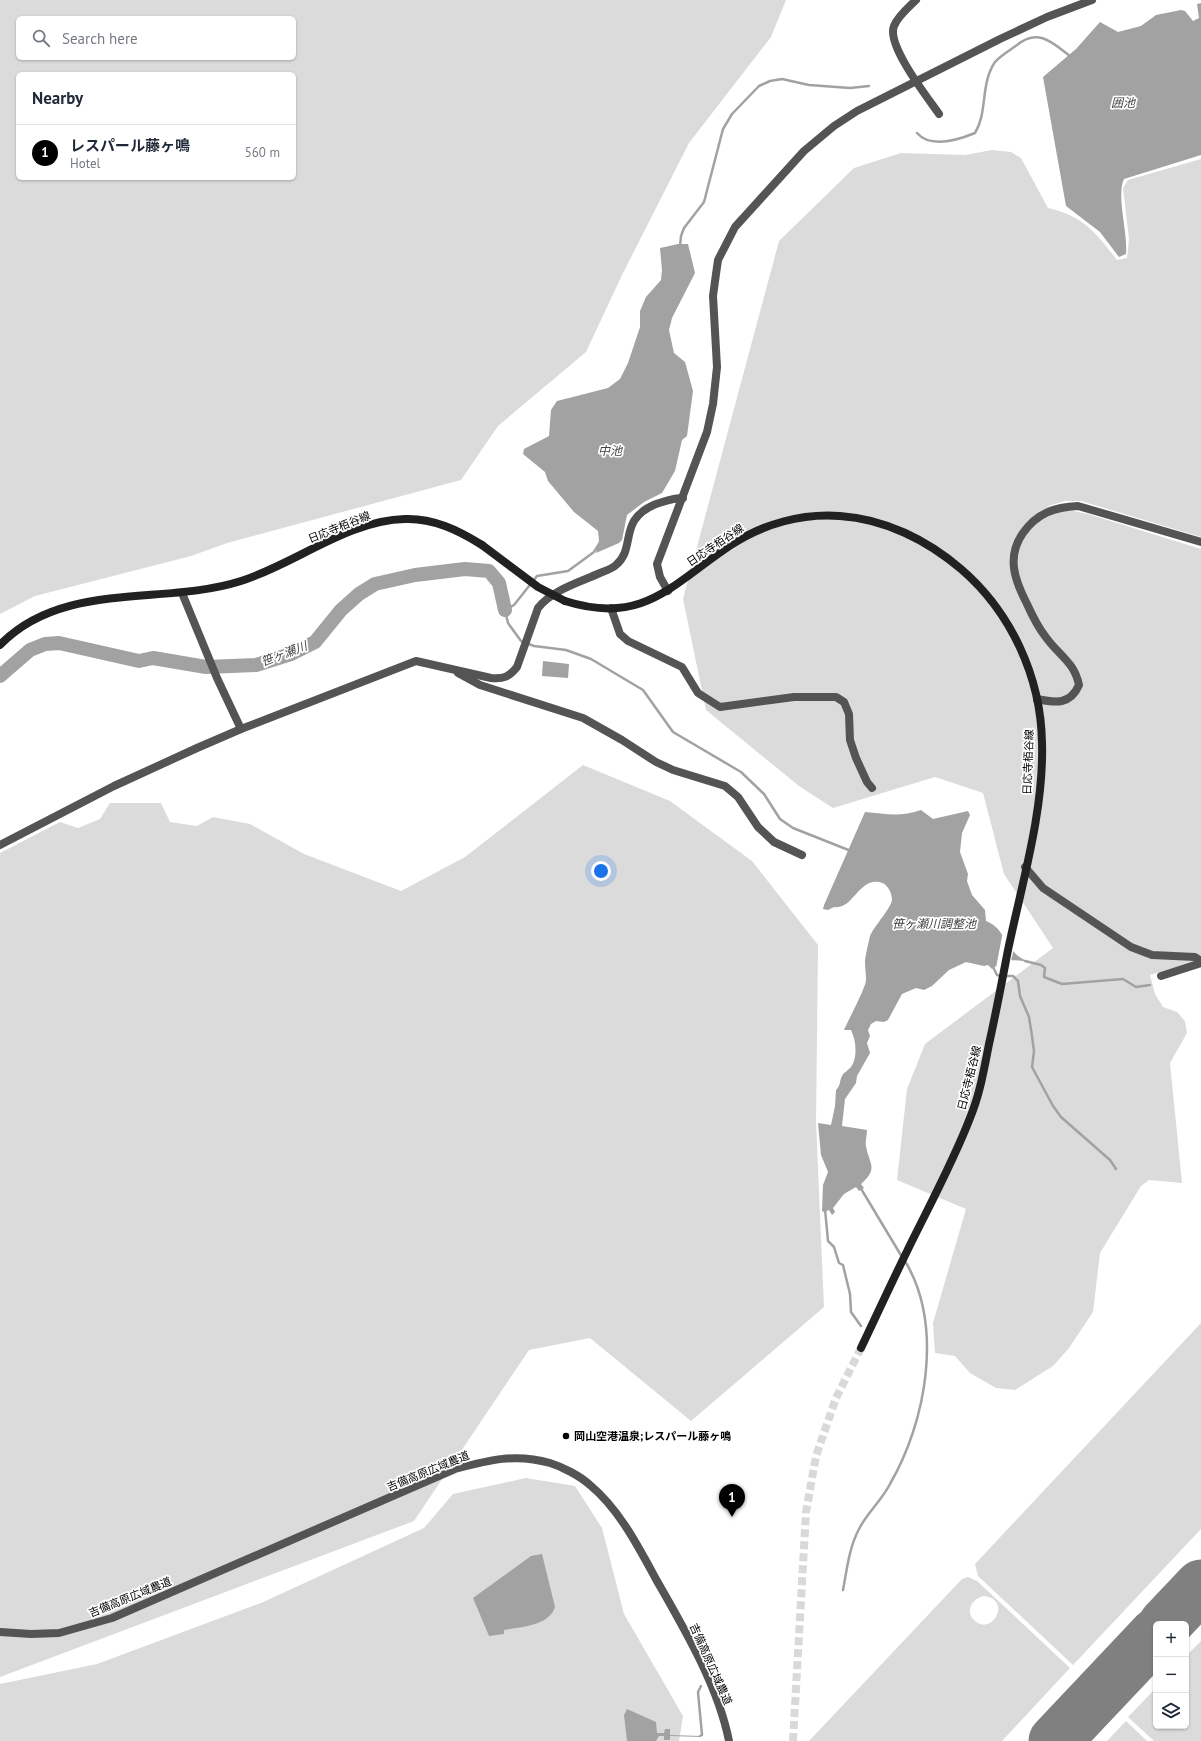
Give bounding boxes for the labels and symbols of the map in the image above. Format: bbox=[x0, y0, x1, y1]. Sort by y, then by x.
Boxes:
water label: 囲池 bbox=[1111, 95, 1136, 110]
water label: 中池 bbox=[598, 443, 623, 458]
street label: 日応寺栢谷線 bbox=[306, 508, 372, 546]
street label: 日応寺栢谷線 bbox=[684, 521, 746, 569]
water label: 笹ヶ瀬川 bbox=[259, 637, 311, 669]
street label: 日応寺栢谷線 bbox=[1020, 729, 1036, 795]
your location bbox=[591, 861, 611, 881]
water label: 笹ヶ瀬川調整池 bbox=[892, 916, 977, 931]
street label: 日応寺栢谷線 bbox=[954, 1044, 984, 1112]
place label: 岡山空港温泉;レスパール藤ヶ鳴 bbox=[574, 1429, 731, 1443]
marker: 岡山空港温泉;レスパール藤ヶ鳴 bbox=[561, 1431, 571, 1441]
street label: 吉備高原広域農道 bbox=[385, 1448, 471, 1494]
pin: 1 bbox=[719, 1484, 745, 1517]
street label: 吉備高原広域農道 bbox=[87, 1574, 173, 1620]
street label: 吉備高原広域農道 bbox=[687, 1621, 735, 1707]

